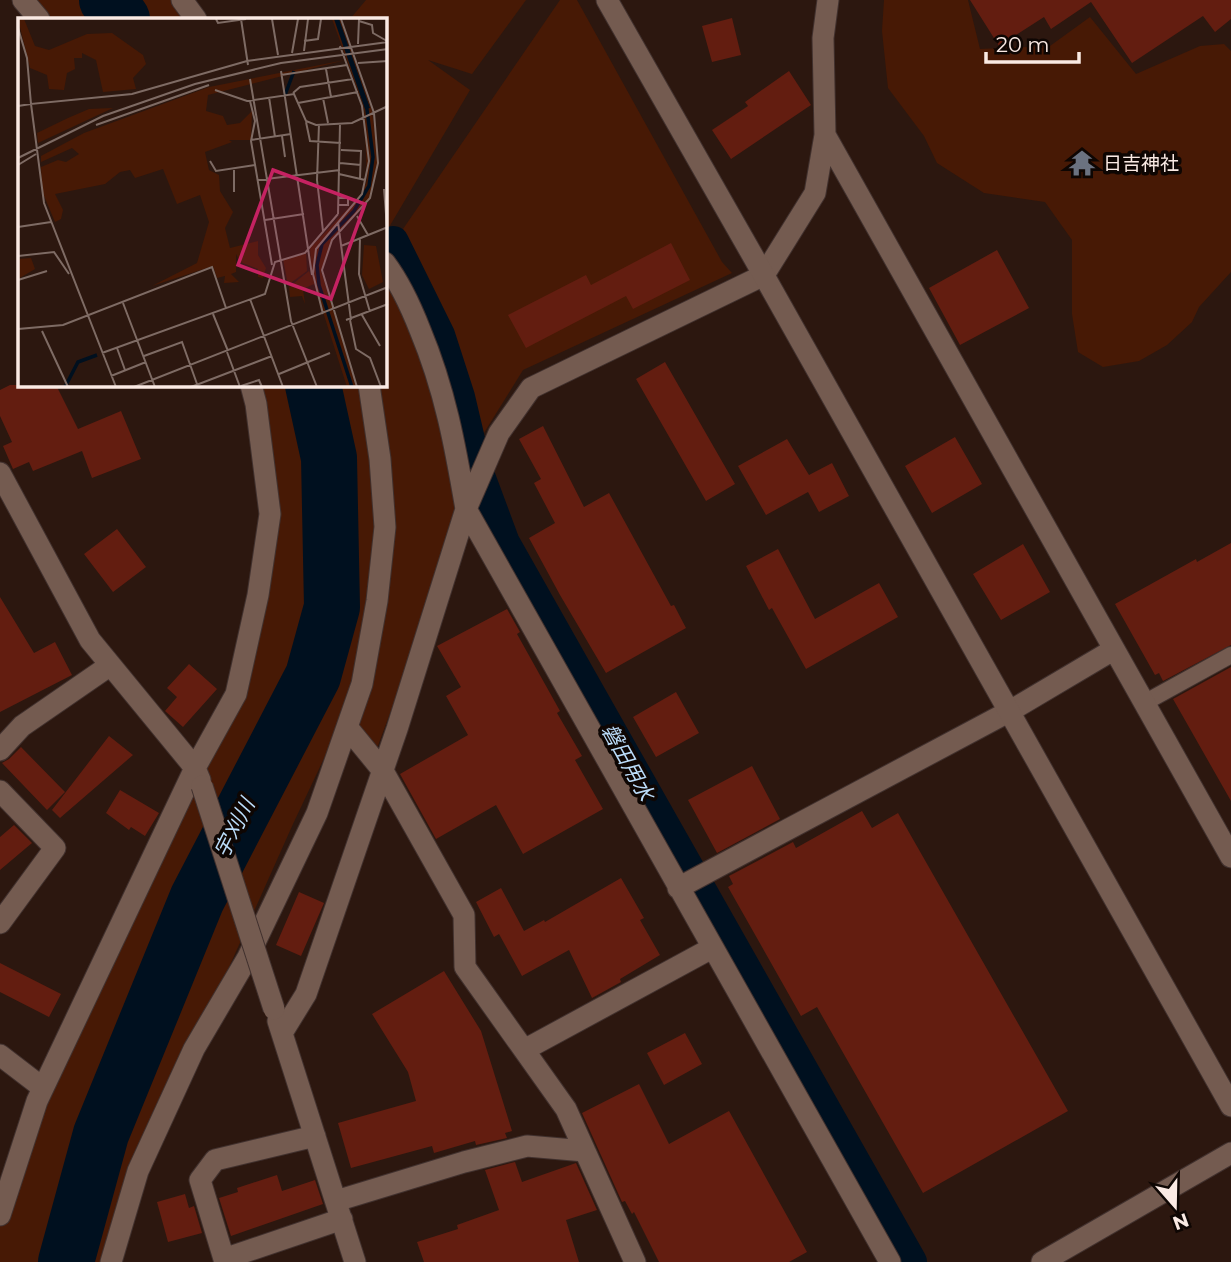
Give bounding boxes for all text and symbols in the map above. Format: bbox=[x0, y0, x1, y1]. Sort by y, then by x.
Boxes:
inset map bbox=[18, 18, 387, 387]
scale bar bbox=[986, 21, 1079, 65]
text: 20 m bbox=[996, 32, 1050, 57]
temple icon: 日吉神社 bbox=[1067, 148, 1097, 178]
place label: 日吉神社 bbox=[1103, 152, 1179, 175]
water label: 磐田用水 bbox=[597, 719, 660, 807]
water label: 宇刈川 bbox=[209, 792, 260, 862]
north arrow bbox=[1140, 1171, 1210, 1241]
text: N bbox=[1169, 1208, 1192, 1235]

